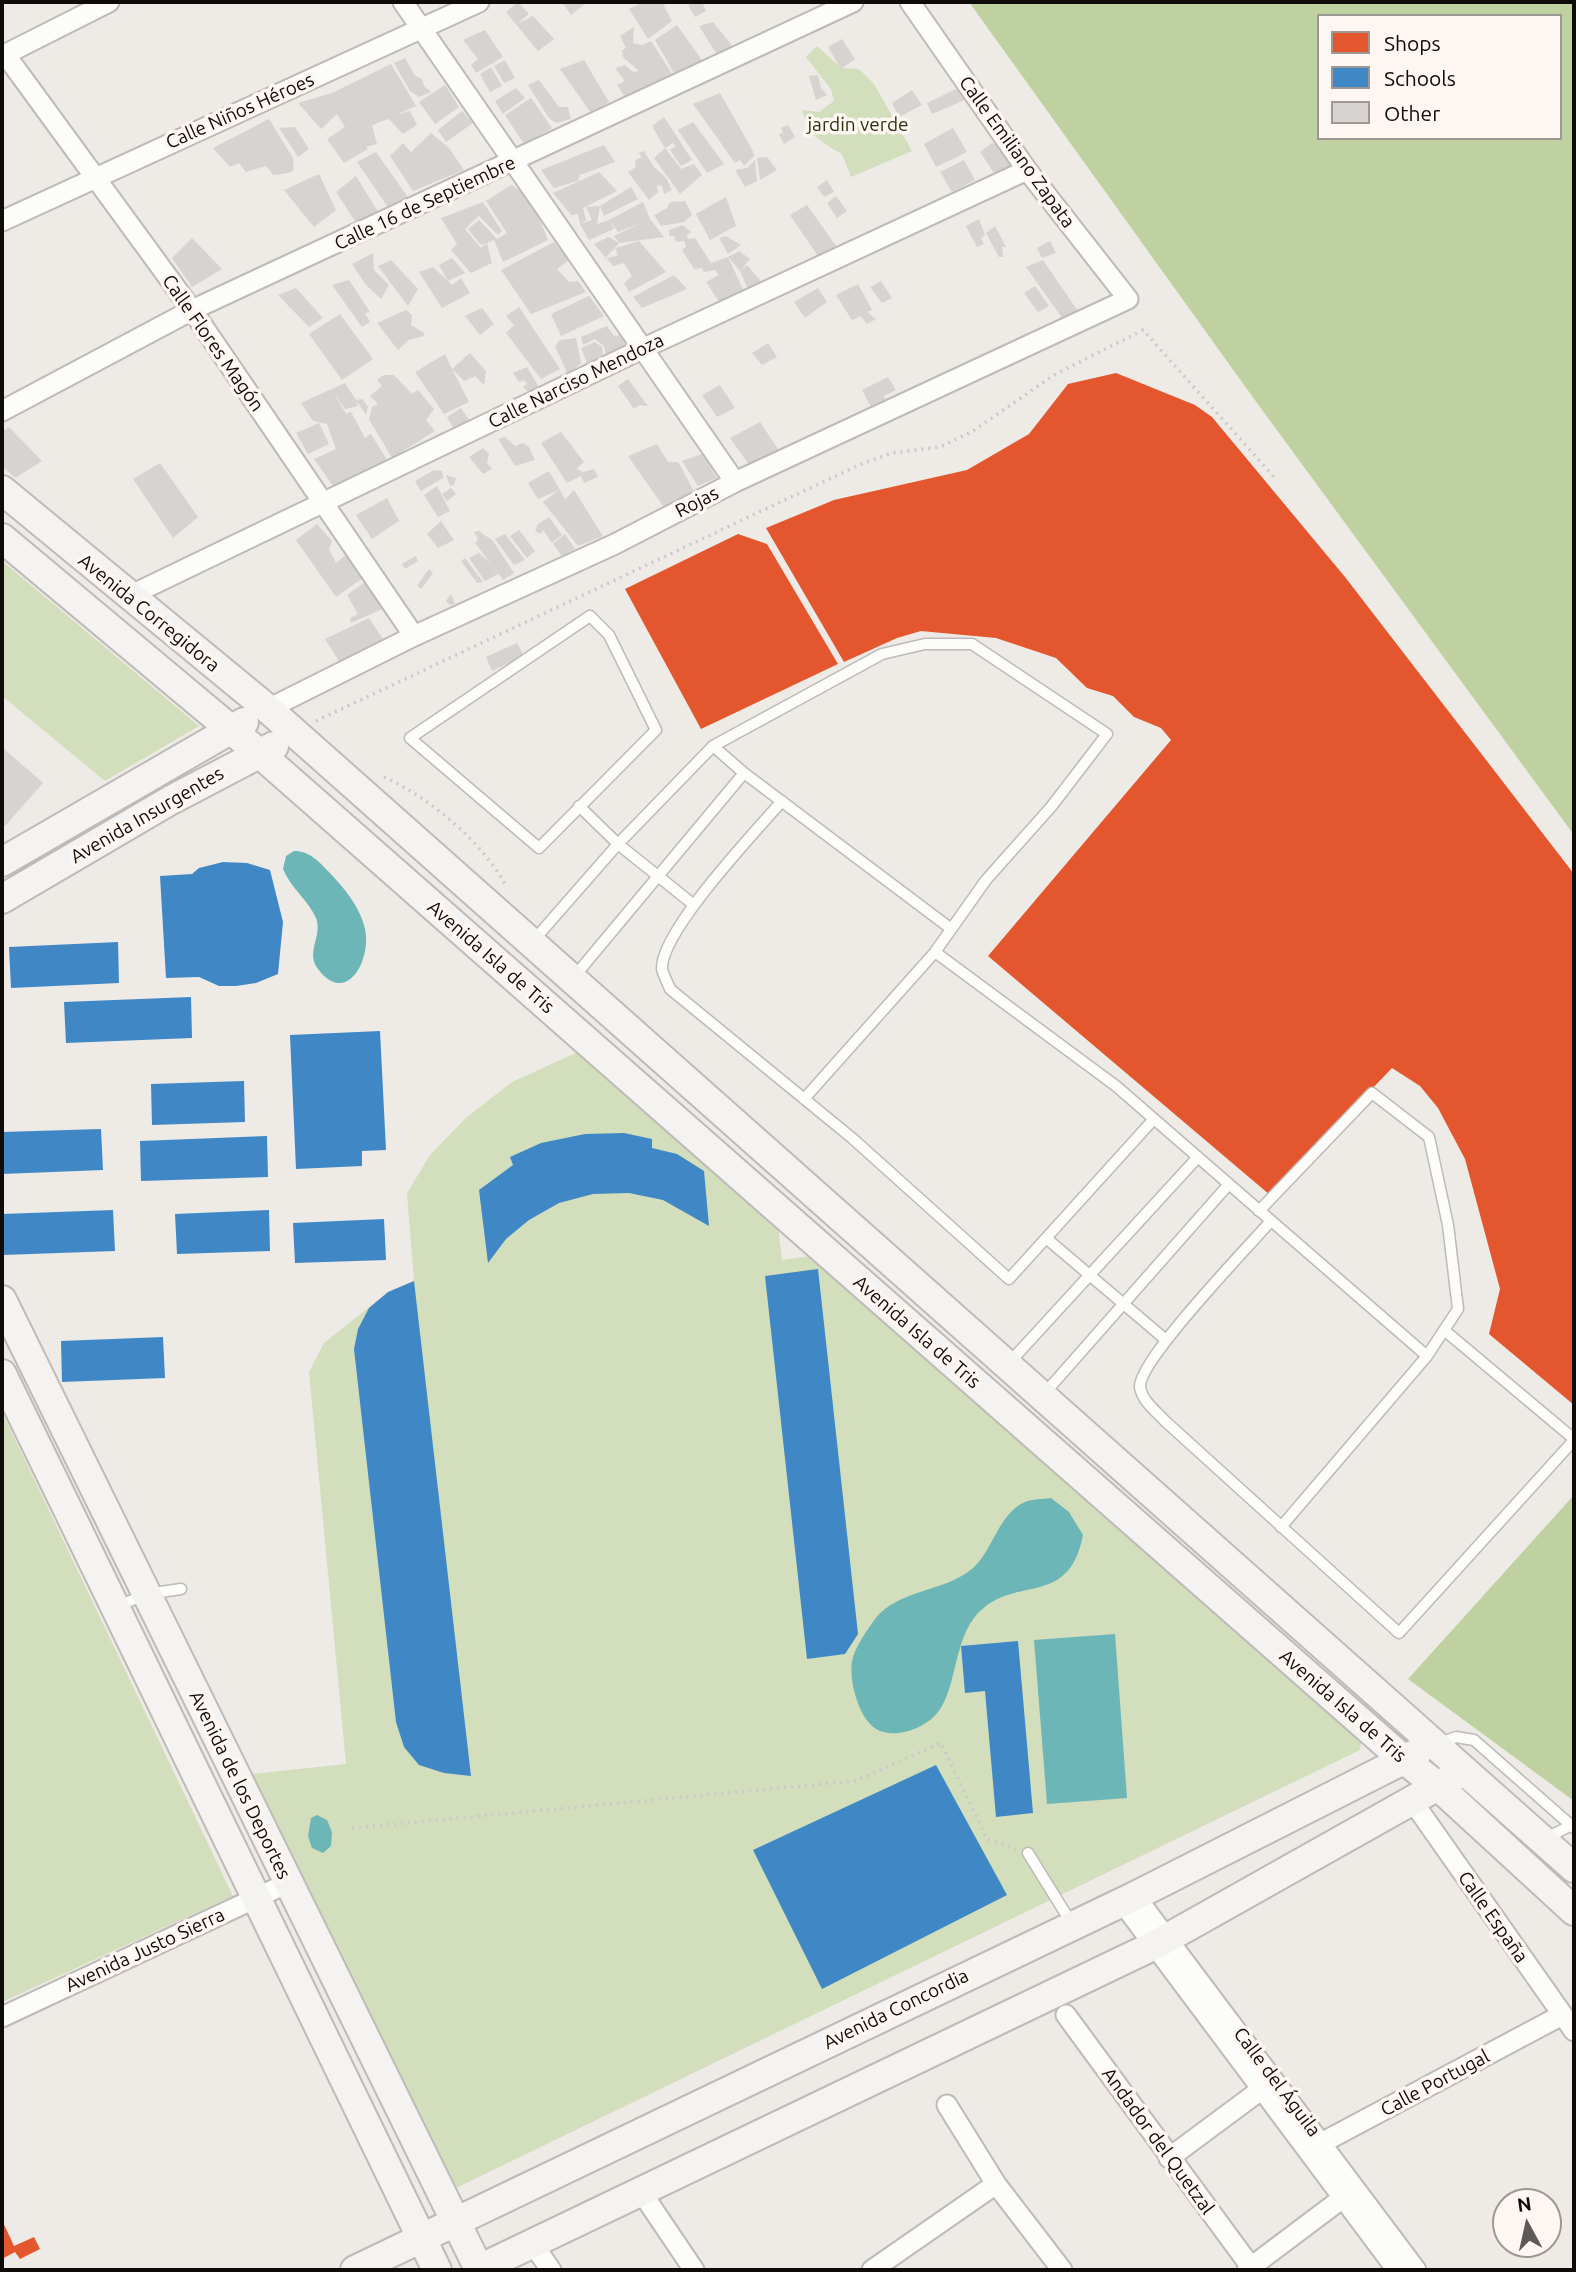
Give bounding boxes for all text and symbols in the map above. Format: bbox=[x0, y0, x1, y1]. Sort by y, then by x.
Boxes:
legend bbox=[1317, 14, 1562, 140]
text: Shops bbox=[1384, 31, 1441, 55]
text: Schools bbox=[1384, 66, 1456, 90]
street label: Calle Niños Héroes bbox=[162, 68, 318, 154]
street label: Calle Emiliano Zapata bbox=[954, 72, 1080, 232]
text: Other bbox=[1384, 101, 1440, 125]
park label: jardin verde bbox=[807, 114, 909, 136]
street label: Calle 16 de Septiembre bbox=[331, 151, 519, 255]
street label: Calle Flores Magón bbox=[157, 270, 269, 416]
street label: Calle Narciso Mendoza bbox=[485, 329, 667, 433]
street label: Rojas bbox=[672, 482, 722, 522]
street label: Avenida Corregidora bbox=[74, 549, 224, 677]
street label: Avenida Insurgentes bbox=[66, 762, 228, 868]
street label: Avenida Isla de Tris bbox=[423, 896, 559, 1018]
street label: Avenida Isla de Tris bbox=[849, 1271, 985, 1393]
street label: Avenida Isla de Tris bbox=[1275, 1645, 1411, 1767]
street label: Avenida de los Deportes bbox=[184, 1687, 296, 1883]
street label: Calle España bbox=[1453, 1867, 1533, 1967]
street label: Avenida Justo Sierra bbox=[62, 1903, 228, 1997]
street label: Avenida Concordia bbox=[820, 1964, 972, 2054]
street label: Calle del Águila bbox=[1229, 2023, 1325, 2141]
street label: Calle Portugal bbox=[1377, 2045, 1493, 2121]
street label: Andador del Quetzal bbox=[1097, 2063, 1219, 2219]
north arrow bbox=[1492, 2188, 1562, 2258]
text: N bbox=[1516, 2192, 1533, 2216]

